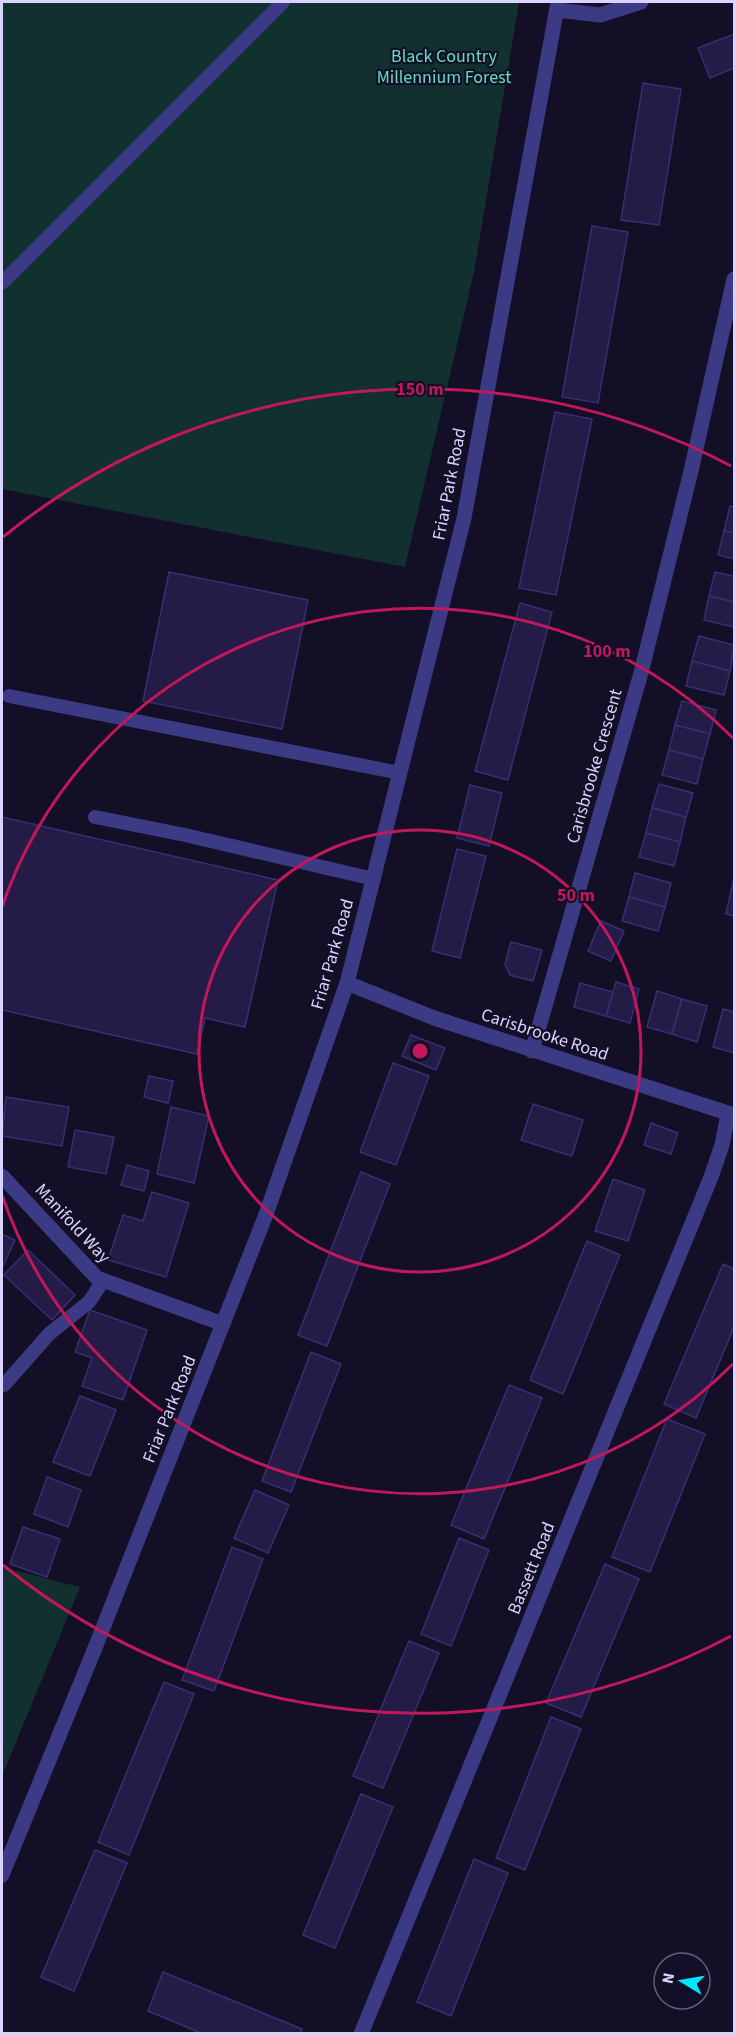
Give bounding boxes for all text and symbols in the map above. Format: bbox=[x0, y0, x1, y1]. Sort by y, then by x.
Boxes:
park label: Black Country Millennium Forest bbox=[377, 44, 511, 90]
text: 150 m bbox=[396, 377, 444, 402]
street label: Friar Park Road bbox=[426, 426, 473, 542]
text: 100 m bbox=[583, 639, 631, 664]
street label: Carisbrooke Crescent bbox=[560, 686, 629, 846]
text: 50 m bbox=[557, 883, 595, 908]
street label: Friar Park Road bbox=[305, 896, 360, 1012]
street label: Carisbrooke Road bbox=[478, 1002, 612, 1067]
centre of rings bbox=[410, 1041, 430, 1061]
street label: Manifold Way bbox=[29, 1178, 117, 1269]
street label: Friar Park Road bbox=[137, 1352, 202, 1467]
street label: Bassett Road bbox=[502, 1518, 561, 1618]
north arrow bbox=[652, 1951, 712, 2011]
text: N bbox=[656, 1971, 680, 1986]

